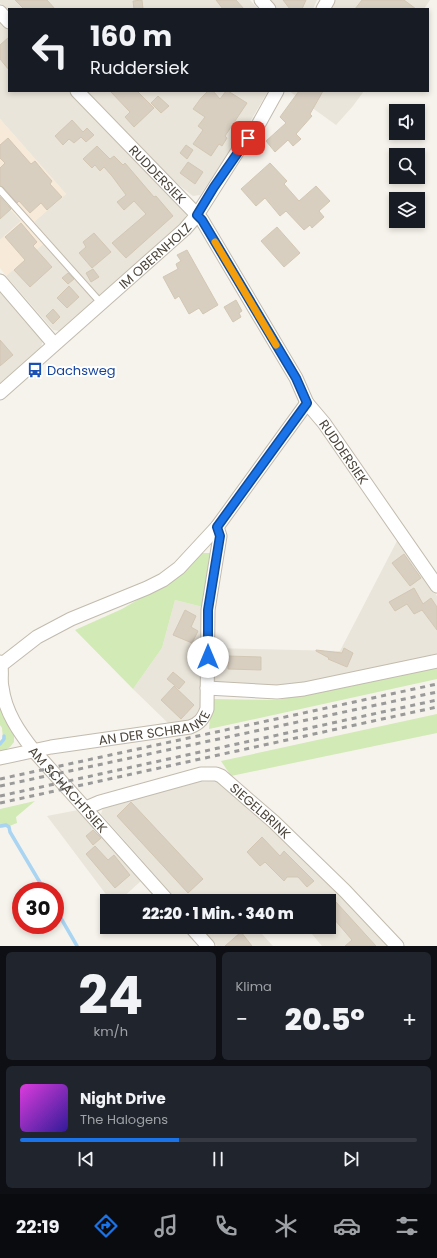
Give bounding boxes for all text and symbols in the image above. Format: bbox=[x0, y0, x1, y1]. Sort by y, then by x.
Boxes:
text: 160 m bbox=[90, 17, 172, 56]
icon: left bbox=[24, 24, 76, 76]
text: Ruddersiek bbox=[90, 55, 189, 80]
map controls bbox=[389, 104, 425, 228]
button: sound bbox=[389, 104, 425, 140]
pin bbox=[231, 121, 265, 155]
icon: arrive bbox=[237, 127, 259, 149]
street label: RUDDERSIEK bbox=[125, 141, 191, 208]
button: search bbox=[389, 148, 425, 184]
button: layers bbox=[389, 192, 425, 228]
street label: IM OBERNHOLZ bbox=[114, 219, 196, 293]
bus stop icon: Dachsweg bbox=[26, 361, 44, 379]
place label: Dachsweg bbox=[47, 361, 115, 380]
street label: RUDDERSIEK bbox=[315, 416, 373, 488]
position arrow bbox=[187, 636, 229, 678]
street label: AN DER SCHRANKE bbox=[97, 707, 215, 750]
street label: AM SCHACHTSIEK bbox=[24, 742, 112, 837]
street label: SIEGELBRINK bbox=[226, 778, 295, 843]
speed limit sign: 30 bbox=[12, 882, 64, 934]
text: 22:20 · 1 Min. · 340 m bbox=[142, 903, 294, 924]
text: 24 bbox=[78, 959, 143, 1032]
text: Klima bbox=[236, 977, 272, 996]
text: 20.5° bbox=[285, 998, 365, 1041]
text: − bbox=[236, 1004, 248, 1035]
text: + bbox=[402, 1004, 417, 1035]
text: km/h bbox=[93, 1022, 128, 1041]
text: Night Drive bbox=[80, 1088, 166, 1109]
text: The Halogens bbox=[80, 1110, 168, 1129]
icon: previous bbox=[75, 1148, 97, 1170]
icon: pause bbox=[207, 1148, 229, 1170]
icon: next bbox=[340, 1148, 362, 1170]
icon: directions bbox=[92, 1212, 120, 1240]
icon: music bbox=[152, 1212, 180, 1240]
icon: phone bbox=[212, 1212, 240, 1240]
icon: climate bbox=[272, 1212, 300, 1240]
icon: car bbox=[333, 1212, 361, 1240]
icon: filters bbox=[393, 1212, 421, 1240]
text: 22:19 bbox=[16, 1214, 60, 1239]

